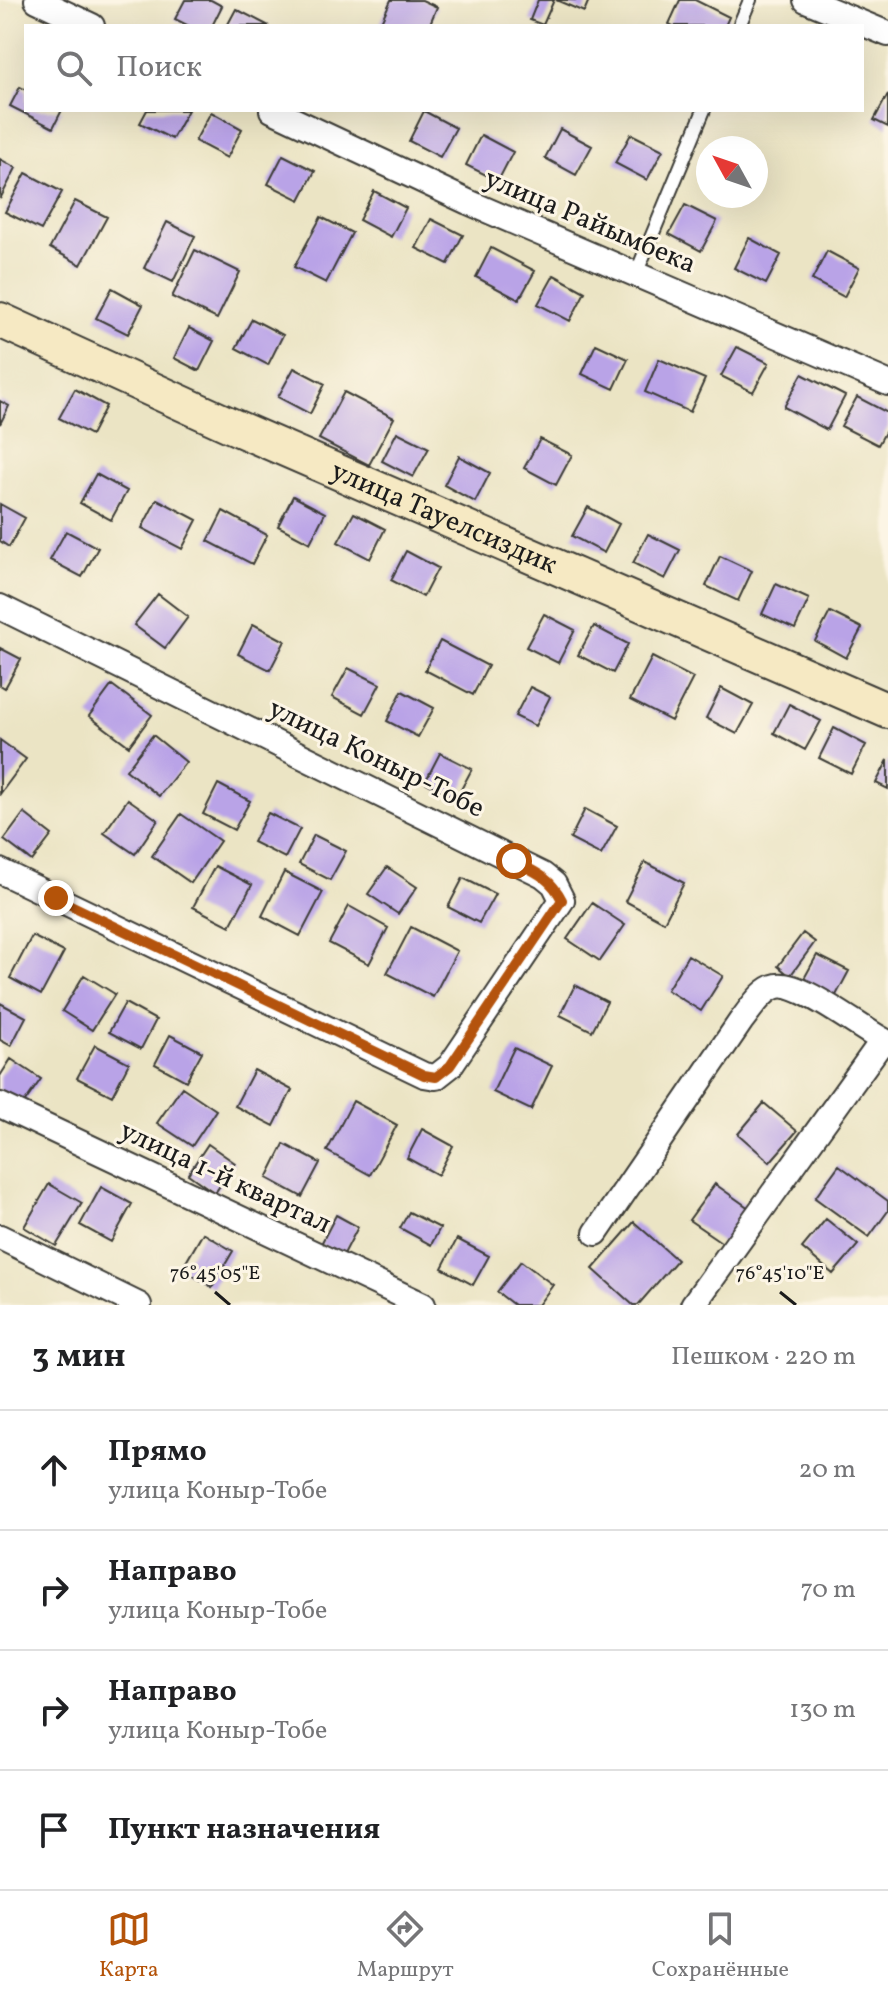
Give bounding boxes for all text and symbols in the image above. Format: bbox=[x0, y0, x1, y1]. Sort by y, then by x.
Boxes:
search box bbox=[24, 24, 864, 112]
icon: search bbox=[52, 46, 96, 90]
text: Поиск bbox=[116, 47, 202, 89]
north arrow bbox=[696, 136, 768, 208]
street label: улица Райымбека bbox=[478, 160, 702, 284]
street label: улица Тауелсиздик bbox=[325, 452, 563, 584]
street label: улица Коныр-Тобе bbox=[261, 690, 491, 828]
route start bbox=[496, 843, 532, 879]
route end bbox=[38, 880, 74, 916]
street label: улица 1-й квартал bbox=[113, 1112, 337, 1244]
text: 76°45'05"E bbox=[170, 1260, 260, 1288]
text: 76°45'10"E bbox=[736, 1260, 824, 1288]
text: 3 мин bbox=[32, 1334, 126, 1381]
text: Пешком · 220 m bbox=[671, 1339, 856, 1375]
text: Прямо bbox=[108, 1431, 207, 1473]
icon: ahead bbox=[32, 1448, 76, 1492]
text: 20 m bbox=[798, 1452, 856, 1488]
text: улица Коныр-Тобе bbox=[108, 1473, 327, 1509]
text: Направо bbox=[108, 1551, 237, 1593]
icon: right bbox=[32, 1568, 76, 1612]
text: 70 m bbox=[801, 1572, 856, 1608]
text: улица Коныр-Тобе bbox=[108, 1593, 327, 1629]
text: Направо bbox=[108, 1671, 237, 1713]
icon: right bbox=[32, 1688, 76, 1732]
text: 130 m bbox=[789, 1692, 856, 1728]
text: улица Коныр-Тобе bbox=[108, 1713, 327, 1749]
icon: arrive bbox=[32, 1808, 76, 1852]
text: Пункт назначения bbox=[108, 1809, 380, 1851]
tab: Карта bbox=[99, 1907, 159, 1986]
tab: Маршрут bbox=[357, 1907, 454, 1986]
tab: Сохранённые bbox=[652, 1907, 789, 1986]

